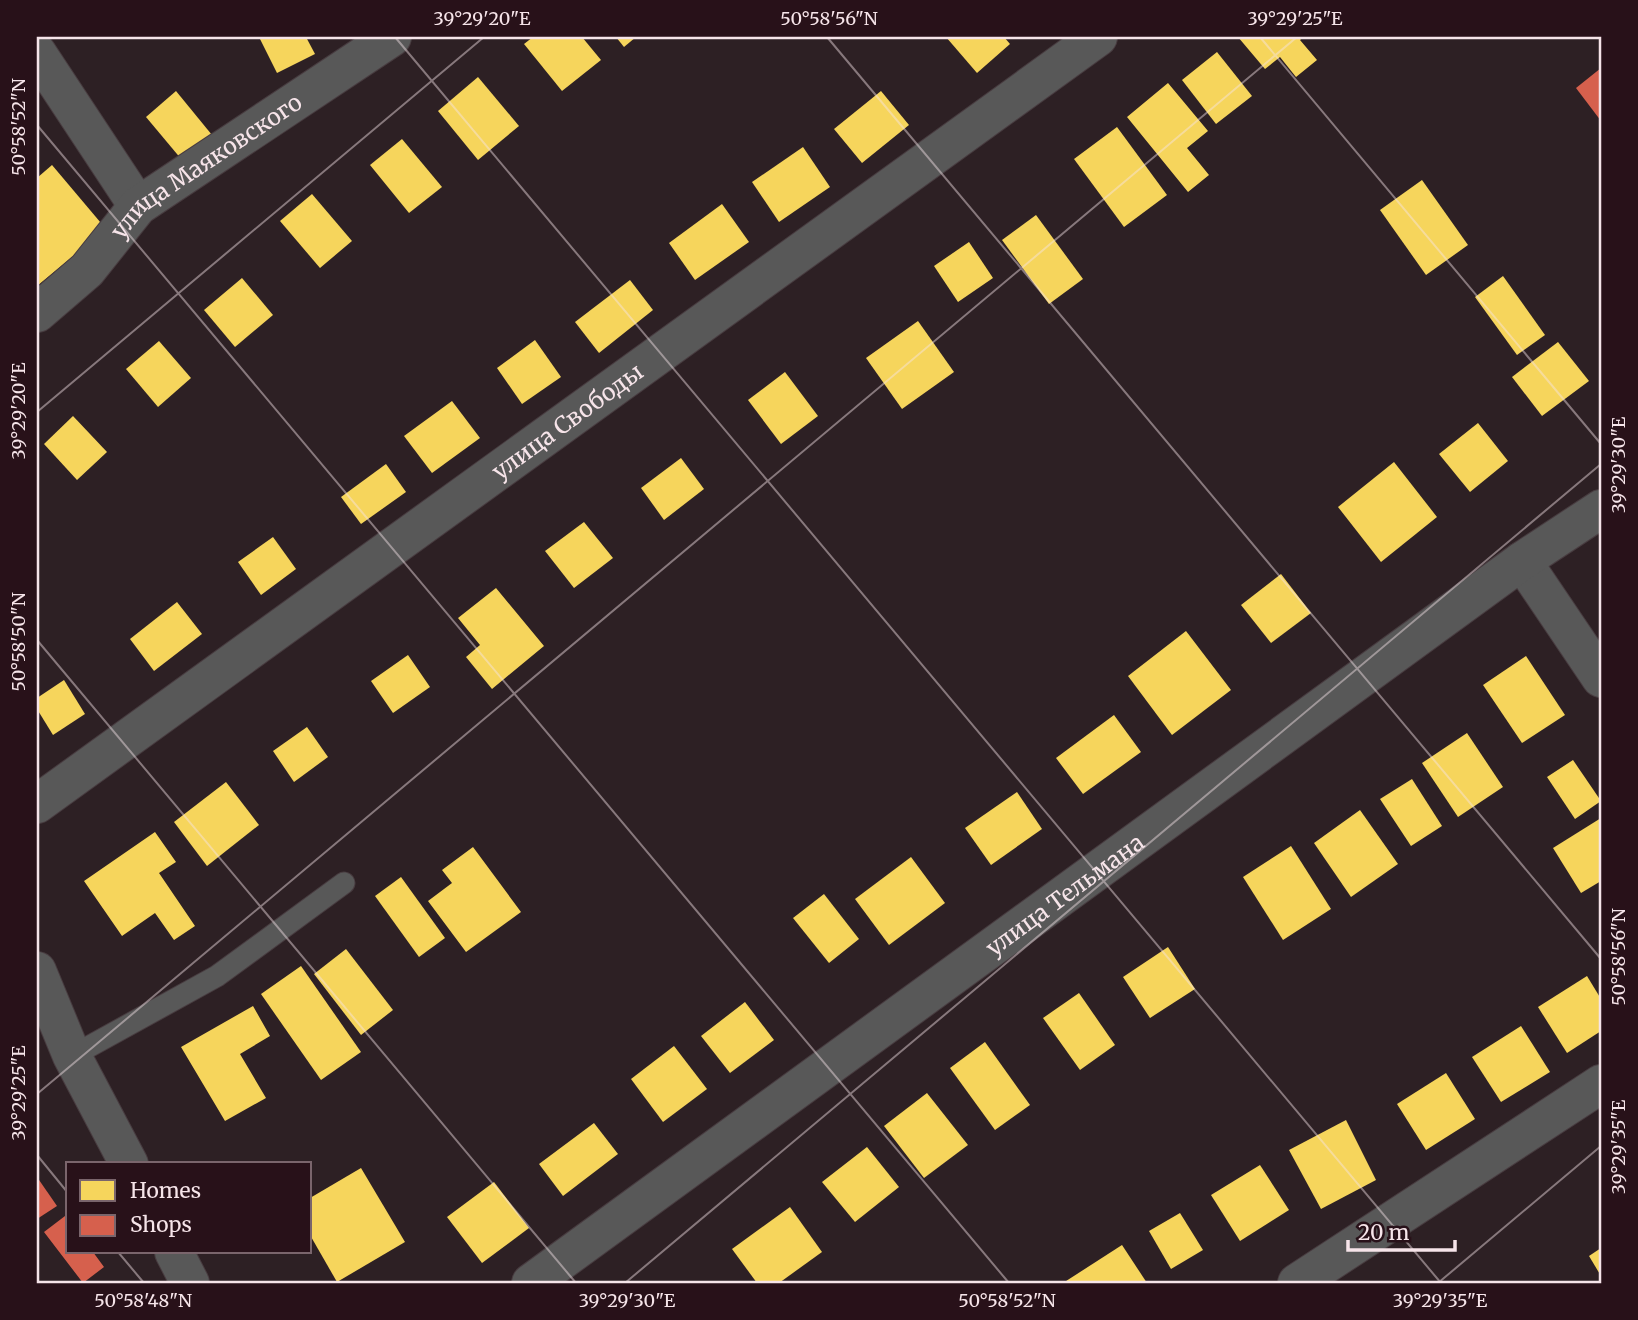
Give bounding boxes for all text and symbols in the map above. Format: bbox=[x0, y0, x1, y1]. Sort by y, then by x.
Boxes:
text: 39°29'20"E bbox=[434, 7, 531, 30]
text: 50°58'56"N bbox=[780, 7, 878, 30]
text: 39°29'25"E bbox=[1247, 7, 1343, 30]
text: 50°58'52"N bbox=[7, 78, 30, 176]
street label: улица Маяковского bbox=[104, 87, 307, 244]
street label: улица Свободы bbox=[486, 356, 648, 485]
text: 39°29'20"E bbox=[7, 362, 30, 459]
text: 39°29'30"E bbox=[1607, 416, 1630, 513]
text: 50°58'50"N bbox=[7, 592, 30, 692]
street label: улица Тельмана bbox=[980, 827, 1149, 962]
text: 50°58'56"N bbox=[1607, 908, 1630, 1006]
text: 39°29'25"E bbox=[7, 1045, 30, 1141]
text: 39°29'35"E bbox=[1607, 1099, 1630, 1194]
legend bbox=[66, 1162, 312, 1254]
text: Homes bbox=[130, 1177, 201, 1204]
scale bar bbox=[1348, 1208, 1454, 1252]
text: Shops bbox=[130, 1211, 192, 1238]
text: 20 m bbox=[1358, 1219, 1410, 1246]
text: 50°58'48"N bbox=[94, 1289, 192, 1312]
text: 39°29'30"E bbox=[579, 1289, 676, 1312]
text: 50°58'52"N bbox=[958, 1289, 1056, 1312]
text: 39°29'35"E bbox=[1393, 1289, 1488, 1312]

